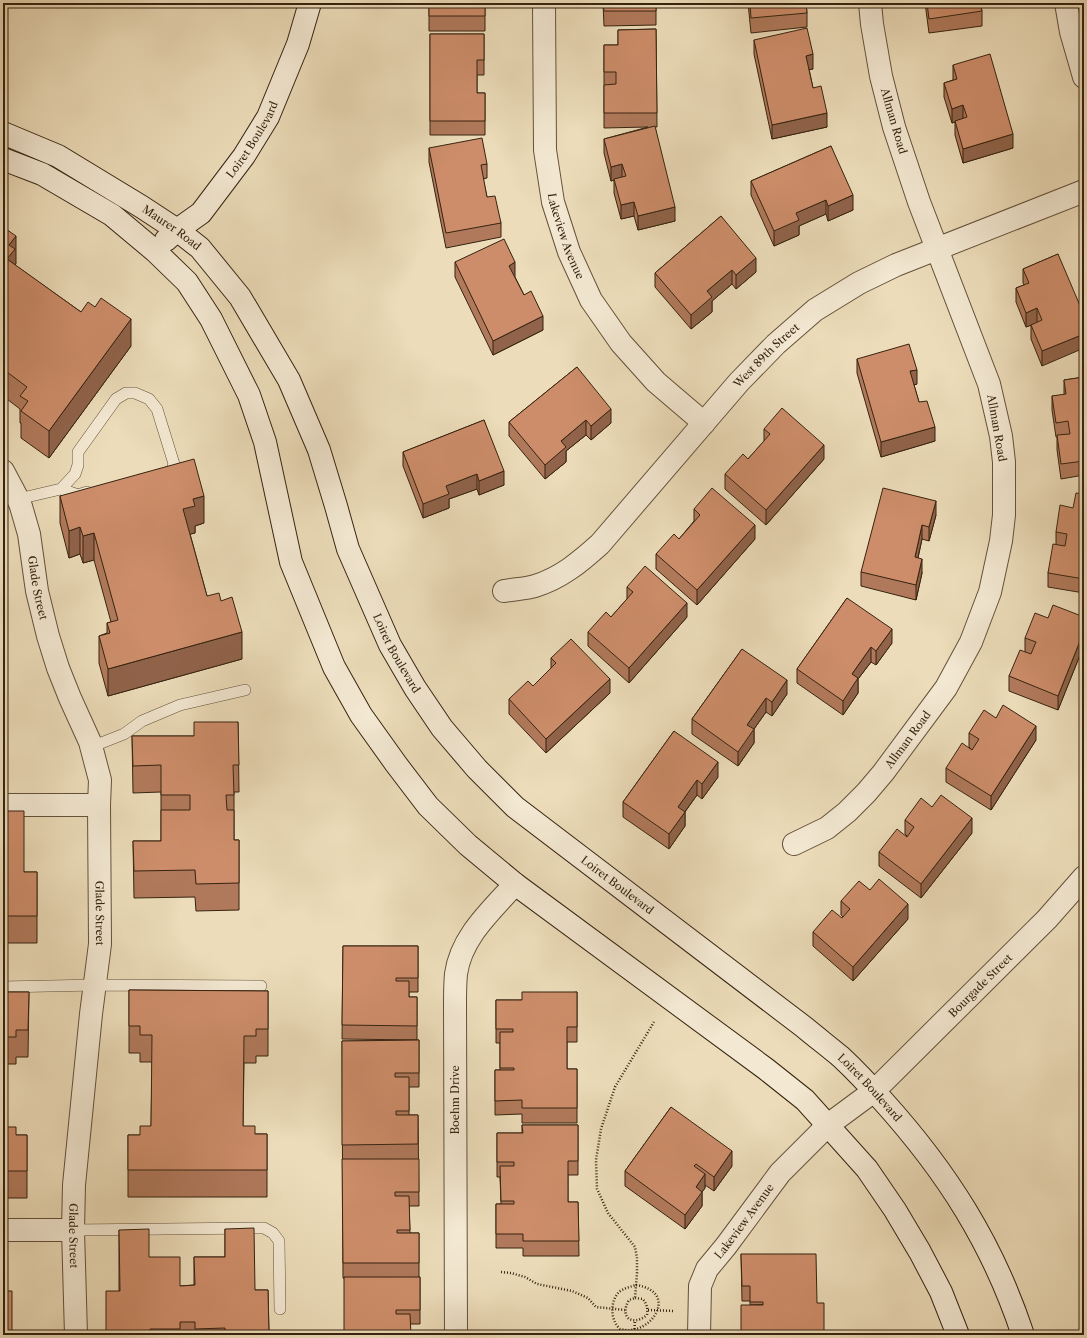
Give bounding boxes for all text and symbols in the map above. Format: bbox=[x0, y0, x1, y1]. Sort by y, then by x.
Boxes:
street label: Allman Road bbox=[878, 86, 910, 156]
street label: Loiret Boulevard bbox=[223, 99, 281, 181]
street label: Lakeview Avenue bbox=[545, 192, 588, 281]
street label: Maurer Road bbox=[140, 202, 204, 253]
street label: West 89th Street bbox=[730, 320, 802, 391]
street label: Allman Road bbox=[984, 392, 1010, 463]
street label: Glade Street bbox=[25, 555, 51, 621]
street label: Loiret Boulevard bbox=[370, 611, 423, 696]
street label: Allman Road bbox=[881, 708, 934, 772]
street label: Loiret Boulevard bbox=[578, 853, 657, 917]
street label: Glade Street bbox=[93, 881, 107, 946]
street label: Bourgade Street bbox=[945, 951, 1015, 1020]
street label: Loiret Boulevard bbox=[835, 1050, 905, 1125]
street label: Boehm Drive bbox=[448, 1065, 462, 1135]
street label: Lakeview Avenue bbox=[711, 1181, 777, 1262]
street label: Glade Street bbox=[66, 1203, 81, 1268]

